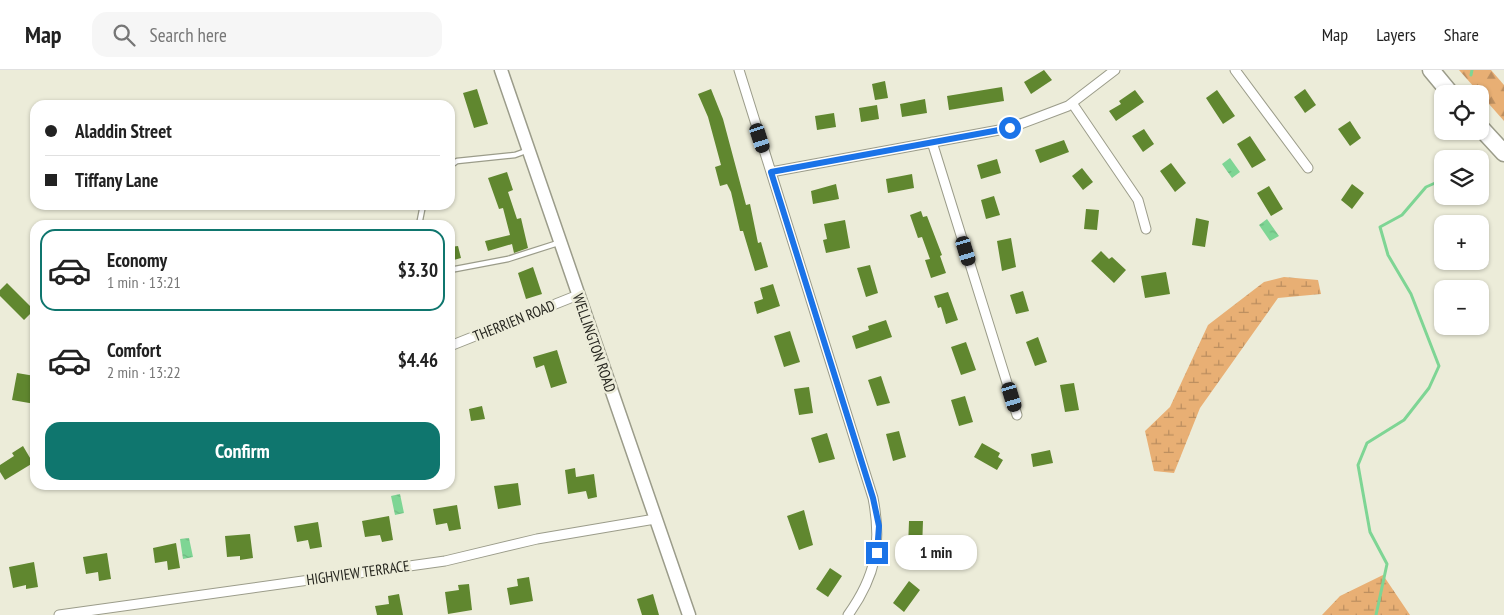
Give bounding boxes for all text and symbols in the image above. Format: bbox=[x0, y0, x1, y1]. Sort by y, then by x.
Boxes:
search box bbox=[92, 12, 442, 57]
text: Map bbox=[25, 19, 62, 50]
icon: search bbox=[110, 21, 138, 49]
text: Search here bbox=[150, 23, 227, 47]
text: Map bbox=[1322, 23, 1348, 46]
text: Layers bbox=[1376, 23, 1416, 46]
text: Share bbox=[1444, 23, 1479, 46]
map controls bbox=[1434, 85, 1489, 335]
button: locate bbox=[1434, 85, 1489, 140]
route start bbox=[999, 117, 1021, 139]
text: Aladdin Street bbox=[75, 119, 172, 143]
car bbox=[748, 121, 771, 155]
button: layers bbox=[1434, 150, 1489, 205]
text: Tiffany Lane bbox=[75, 168, 158, 192]
button: + bbox=[1434, 215, 1489, 270]
car bbox=[954, 234, 977, 268]
icon: car bbox=[47, 248, 92, 293]
text: Economy bbox=[107, 248, 167, 272]
text: $3.30 bbox=[398, 258, 438, 282]
text: 1 min · 13:21 bbox=[107, 272, 181, 292]
button: − bbox=[1434, 280, 1489, 335]
street label: WELLINGTON ROAD bbox=[569, 291, 620, 395]
street label: THERRIEN ROAD bbox=[470, 295, 558, 346]
icon: car bbox=[47, 338, 92, 383]
text: Comfort bbox=[107, 338, 161, 362]
text: $4.46 bbox=[398, 348, 438, 372]
text: 2 min · 13:22 bbox=[107, 362, 181, 382]
car bbox=[1000, 380, 1023, 414]
button: Confirm bbox=[45, 422, 440, 480]
callout: 1 min bbox=[894, 536, 977, 570]
route end bbox=[866, 542, 888, 564]
text: 1 min bbox=[920, 542, 952, 562]
street label: HIGHVIEW TERRACE bbox=[305, 556, 411, 589]

